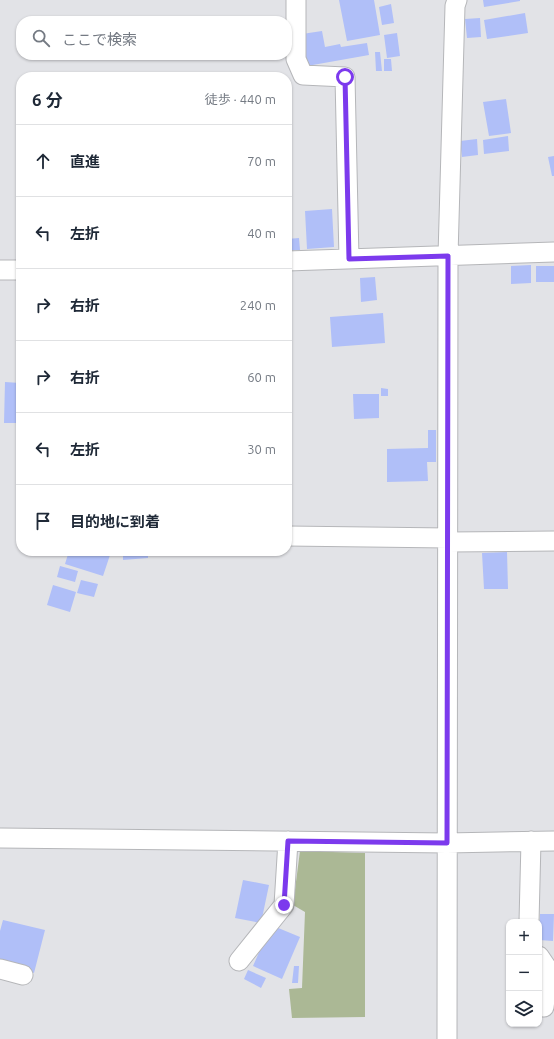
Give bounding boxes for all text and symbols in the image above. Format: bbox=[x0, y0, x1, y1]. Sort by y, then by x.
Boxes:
search box bbox=[16, 16, 292, 60]
icon: search bbox=[30, 27, 52, 49]
text: ここで検索 bbox=[62, 31, 137, 48]
route start bbox=[336, 68, 354, 86]
text: 6 分 bbox=[32, 90, 63, 109]
text: 徒歩 · 440 m bbox=[205, 92, 276, 106]
icon: ahead bbox=[32, 150, 54, 172]
text: 直進 bbox=[70, 153, 100, 170]
text: 70 m bbox=[247, 154, 276, 168]
icon: left bbox=[32, 222, 54, 244]
text: 左折 bbox=[70, 225, 100, 242]
text: 40 m bbox=[247, 226, 276, 240]
icon: right bbox=[32, 294, 54, 316]
text: 右折 bbox=[70, 297, 100, 314]
text: 240 m bbox=[240, 298, 276, 312]
icon: right bbox=[32, 366, 54, 388]
text: 右折 bbox=[70, 369, 100, 386]
text: 60 m bbox=[247, 370, 276, 384]
icon: left bbox=[32, 438, 54, 460]
text: 左折 bbox=[70, 441, 100, 458]
text: 30 m bbox=[247, 442, 276, 456]
icon: arrive bbox=[32, 510, 54, 532]
text: 目的地に到着 bbox=[70, 513, 160, 530]
route end bbox=[275, 896, 293, 914]
map controls bbox=[506, 919, 542, 1027]
button: + bbox=[506, 919, 542, 955]
button: − bbox=[506, 955, 542, 991]
button: layers bbox=[506, 991, 542, 1027]

